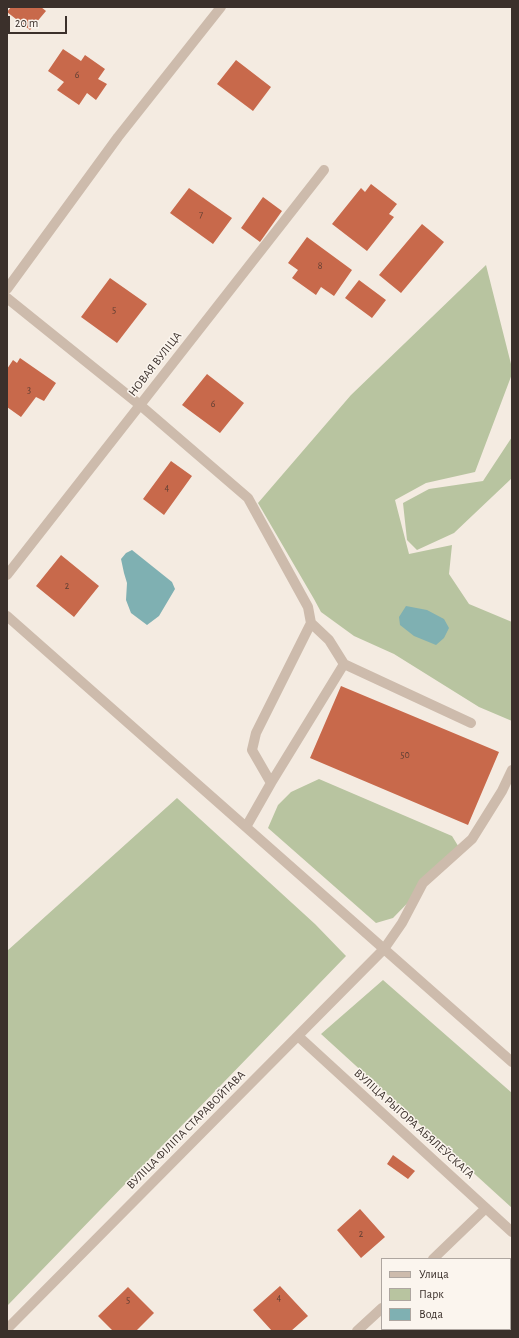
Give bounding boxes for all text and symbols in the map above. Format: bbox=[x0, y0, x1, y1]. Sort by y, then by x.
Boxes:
scale bar bbox=[10, 8, 69, 34]
text: 20 m bbox=[15, 17, 38, 29]
house number: 6 bbox=[75, 69, 79, 81]
house number: 7 bbox=[199, 209, 203, 221]
house number: 8 bbox=[318, 260, 322, 272]
house number: 5 bbox=[112, 304, 116, 316]
street label: НОВАЯ ВУЛІЦА bbox=[125, 329, 185, 399]
house number: 3 bbox=[27, 384, 31, 396]
house number: 6 bbox=[211, 398, 215, 410]
house number: 4 bbox=[165, 482, 169, 494]
house number: 2 bbox=[65, 580, 69, 592]
house number: 50 bbox=[400, 749, 410, 761]
street label: ВУЛІЦА РЫГОРА АБЯЛЕЎСКАГА bbox=[351, 1066, 477, 1182]
street label: ВУЛІЦА ФІЛІПА СТАРАВОЙТАВА bbox=[124, 1068, 248, 1192]
house number: 2 bbox=[359, 1228, 363, 1240]
legend bbox=[381, 1258, 511, 1330]
text: Улица bbox=[419, 1268, 449, 1280]
text: Парк bbox=[419, 1288, 444, 1300]
house number: 4 bbox=[277, 1292, 281, 1304]
house number: 5 bbox=[126, 1294, 130, 1306]
text: Вода bbox=[419, 1308, 443, 1320]

